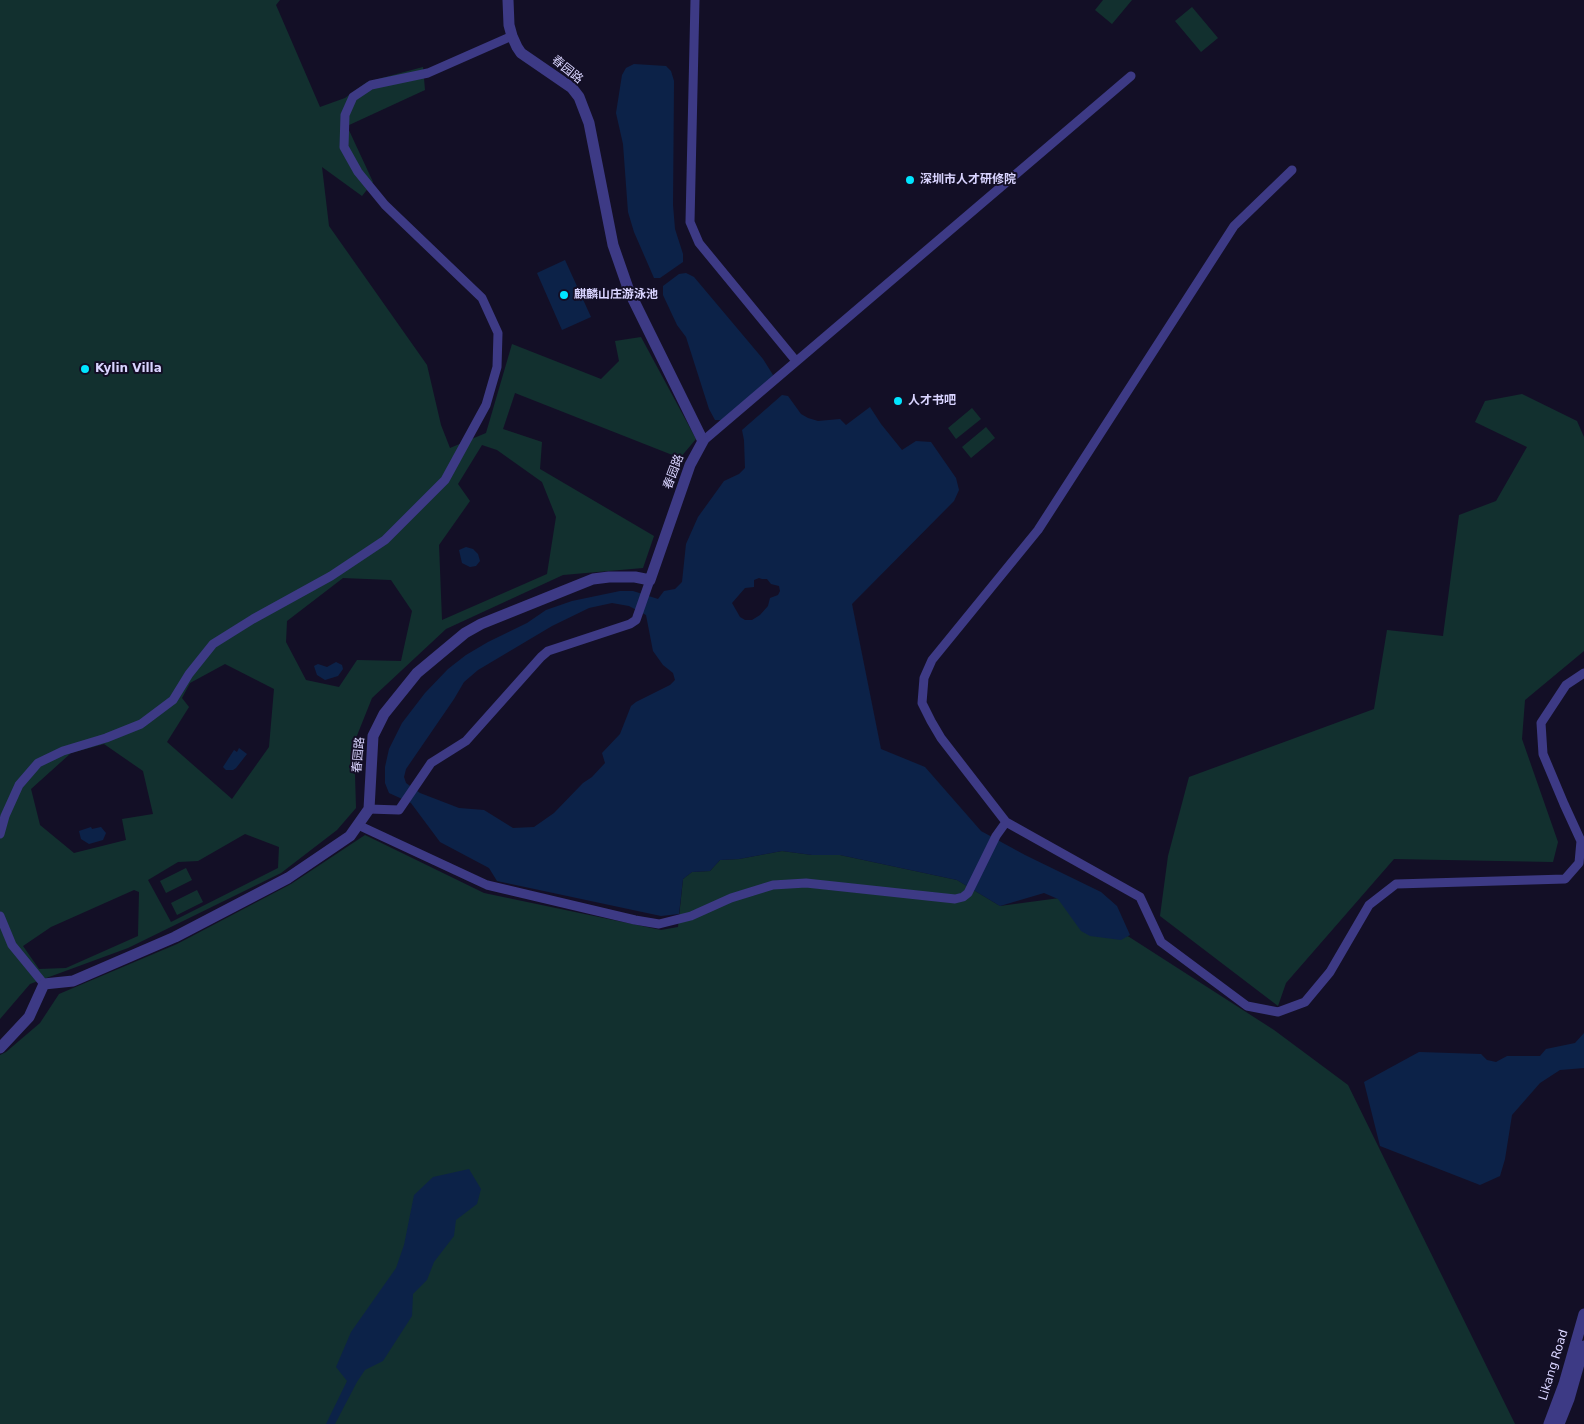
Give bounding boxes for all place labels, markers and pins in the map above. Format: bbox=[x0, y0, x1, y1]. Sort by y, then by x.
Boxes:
place label: 深圳市人才研修院 bbox=[920, 173, 1016, 187]
marker: 深圳市人才研修院 bbox=[904, 174, 916, 186]
place label: 麒麟山庄游泳池 bbox=[574, 288, 658, 302]
marker: 麒麟山庄游泳池 bbox=[558, 289, 570, 301]
place label: Kylin Villa bbox=[95, 362, 162, 376]
marker: Kylin Villa bbox=[79, 363, 91, 375]
place label: 人才书吧 bbox=[908, 394, 956, 408]
marker: 人才书吧 bbox=[892, 395, 904, 407]

